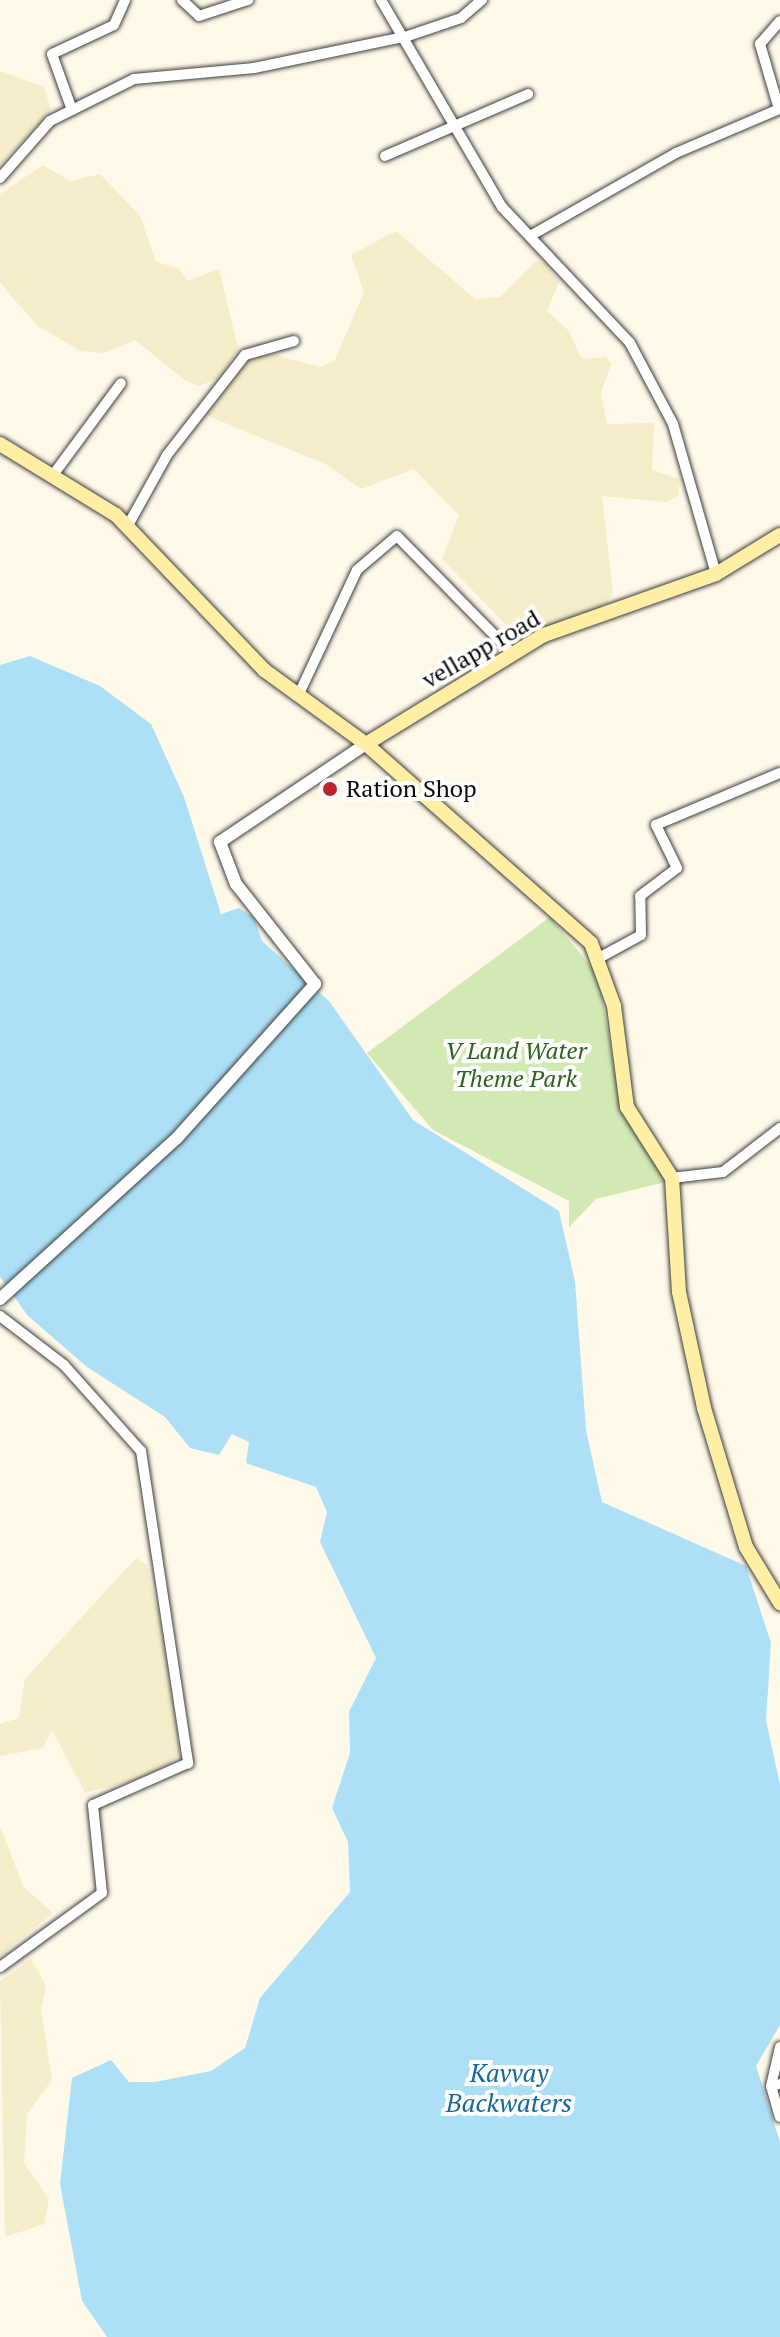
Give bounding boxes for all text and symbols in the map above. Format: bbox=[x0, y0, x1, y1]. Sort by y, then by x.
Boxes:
street label: vellapp road bbox=[417, 604, 545, 694]
place label: Ration Shop bbox=[346, 775, 477, 803]
marker: Ration Shop bbox=[321, 780, 339, 798]
park label: V Land Water Theme Park bbox=[445, 1037, 587, 1093]
water label: Kavvay Backwaters bbox=[446, 2057, 572, 2118]

